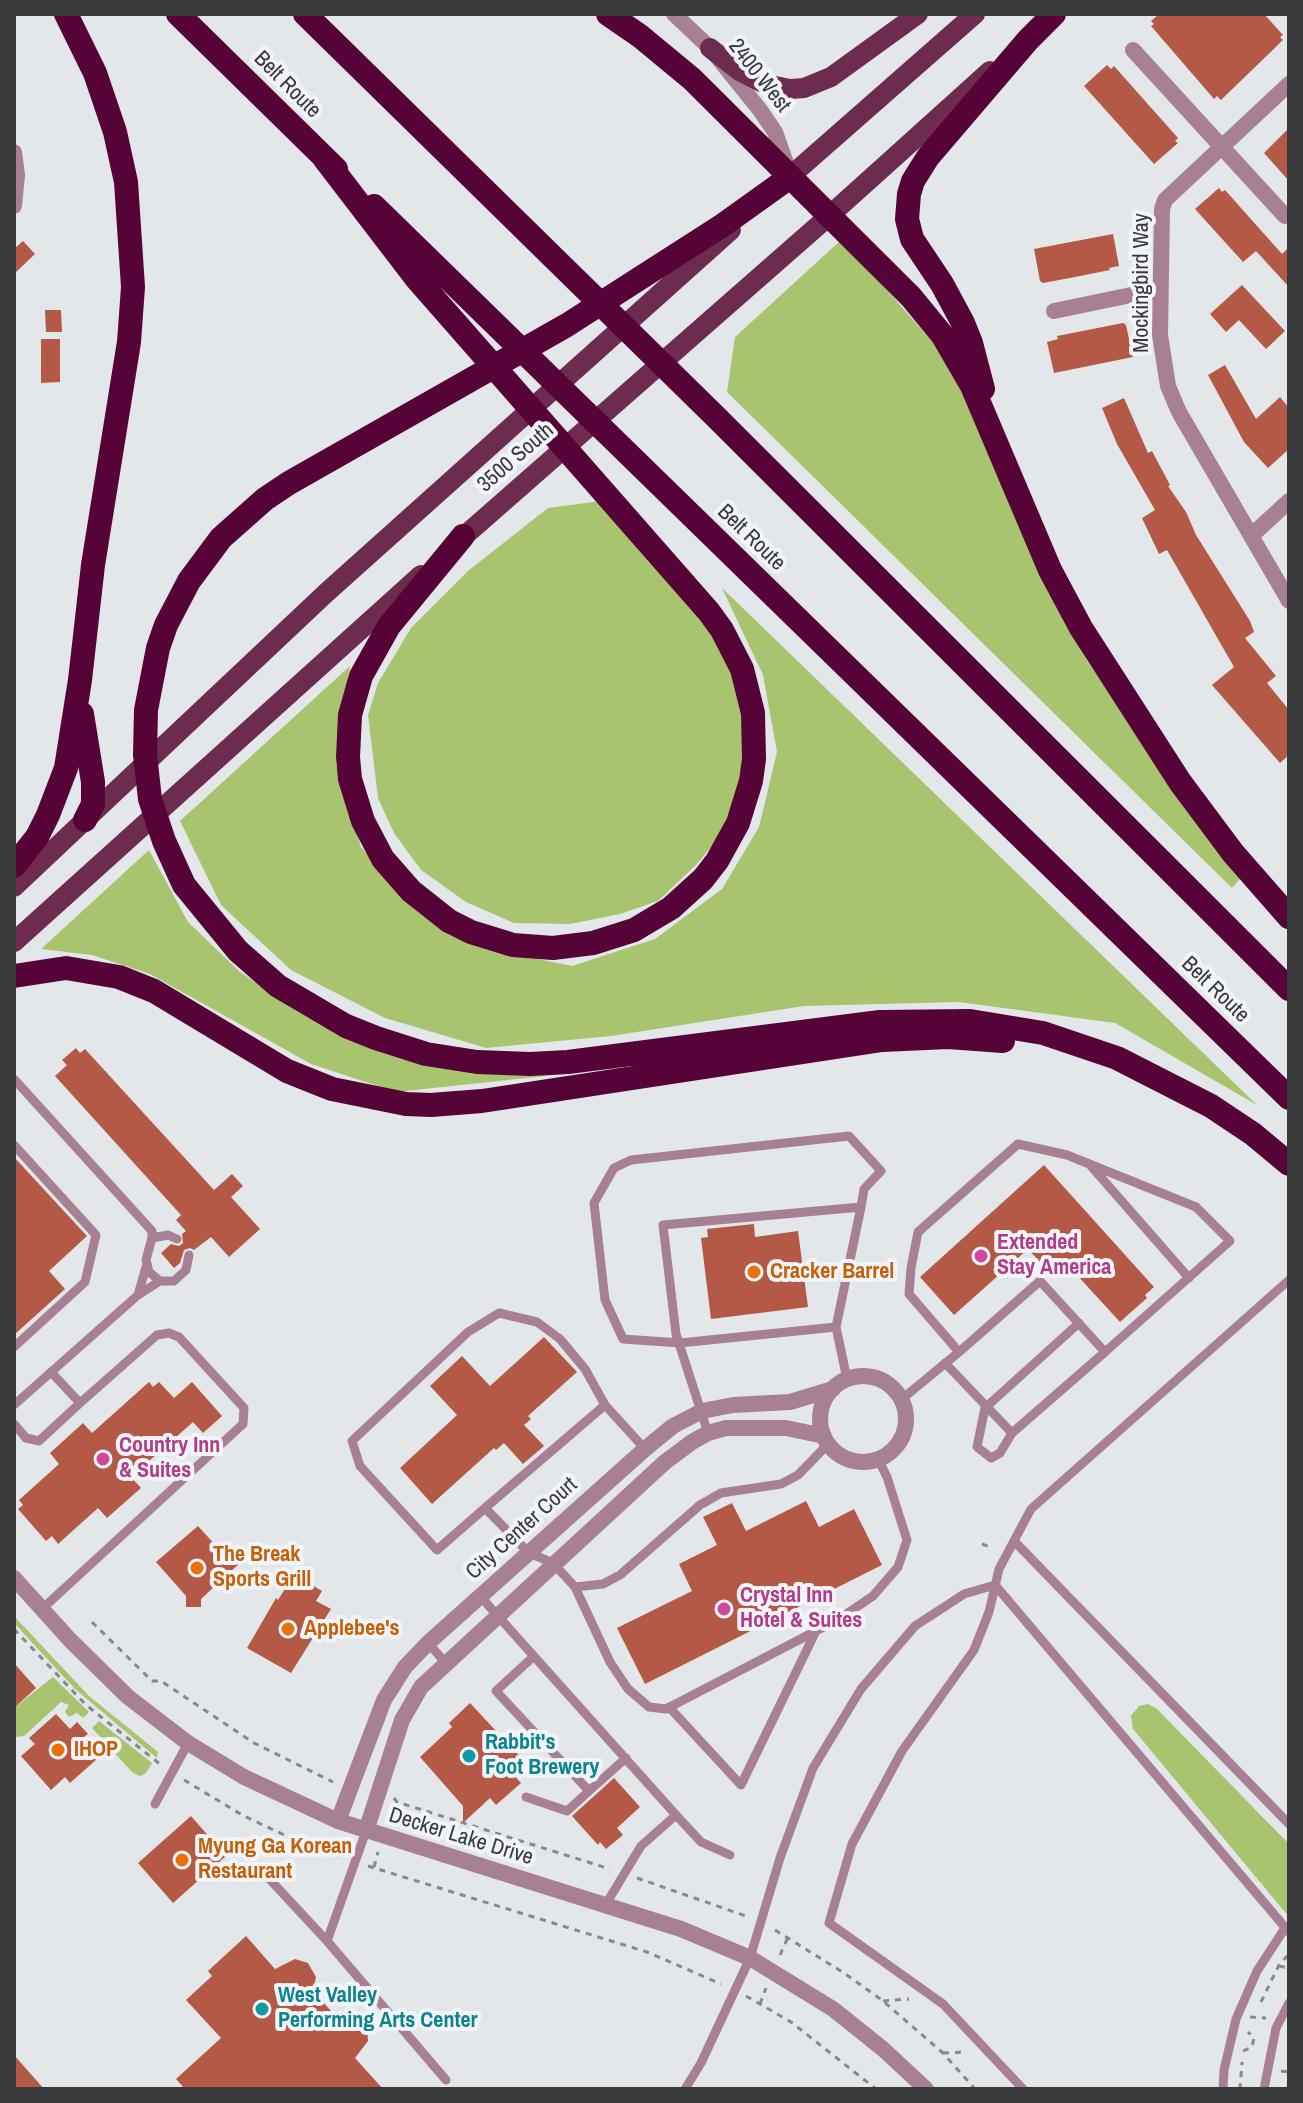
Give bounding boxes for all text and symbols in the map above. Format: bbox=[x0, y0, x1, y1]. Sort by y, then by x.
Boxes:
street label: 2400 West bbox=[722, 34, 796, 118]
street label: Belt Route bbox=[248, 46, 326, 124]
street label: Mockingbird Way bbox=[1129, 213, 1155, 353]
street label: 3500 South bbox=[473, 418, 559, 498]
street label: Belt Route bbox=[712, 499, 790, 577]
street label: Belt Route bbox=[1176, 951, 1254, 1029]
place label: Extended Stay America bbox=[997, 1230, 1111, 1282]
marker: Extended Stay America bbox=[972, 1247, 990, 1265]
place label: Cracker Barrel bbox=[770, 1259, 894, 1285]
marker: Cracker Barrel bbox=[745, 1263, 763, 1281]
place label: Country Inn & Suites bbox=[119, 1433, 220, 1484]
marker: Country Inn & Suites bbox=[94, 1450, 112, 1468]
street label: City Center Court bbox=[461, 1472, 583, 1586]
place label: The Break Sports Grill bbox=[213, 1542, 311, 1594]
marker: The Break Sports Grill bbox=[188, 1559, 206, 1577]
place label: Crystal Inn Hotel & Suites bbox=[740, 1583, 862, 1634]
marker: Crystal Inn Hotel & Suites bbox=[715, 1600, 733, 1618]
place label: Applebee's bbox=[304, 1616, 400, 1642]
marker: Applebee's bbox=[279, 1620, 297, 1638]
place label: Rabbit's Foot Brewery bbox=[485, 1730, 599, 1782]
place label: IHOP bbox=[74, 1737, 118, 1763]
marker: IHOP bbox=[49, 1741, 67, 1759]
marker: Rabbit's Foot Brewery bbox=[460, 1747, 478, 1765]
street label: Decker Lake Drive bbox=[386, 1803, 536, 1871]
place label: Myung Ga Korean Restaurant bbox=[198, 1834, 352, 1886]
marker: Myung Ga Korean Restaurant bbox=[173, 1851, 191, 1869]
place label: West Valley Performing Arts Center bbox=[278, 1983, 477, 2034]
marker: West Valley Performing Arts Center bbox=[253, 2000, 271, 2018]

